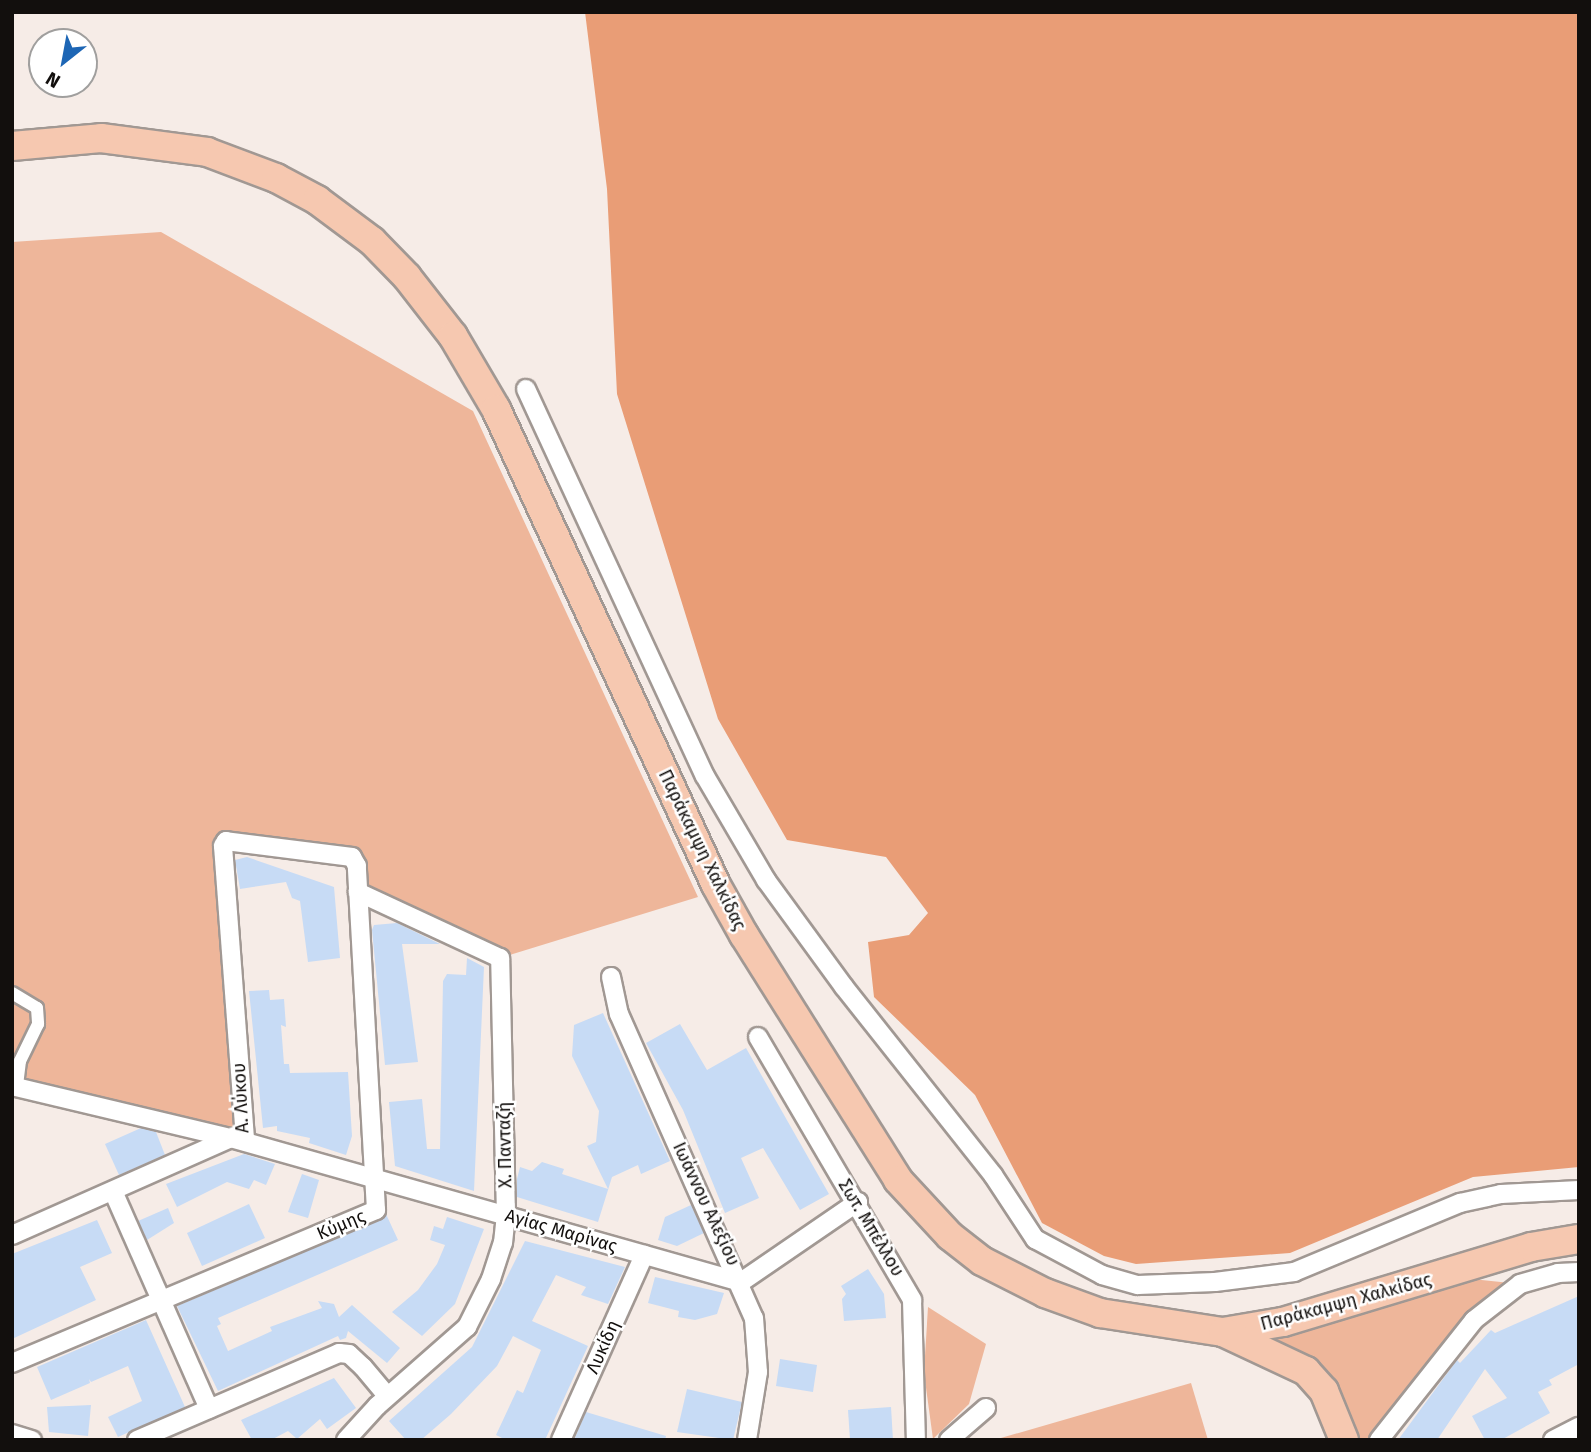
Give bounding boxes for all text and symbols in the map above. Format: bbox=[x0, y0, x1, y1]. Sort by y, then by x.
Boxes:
north arrow bbox=[28, 28, 98, 98]
text: N bbox=[42, 67, 64, 93]
street label: Παράκαμψη Χαλκίδας bbox=[654, 766, 750, 934]
street label: Α. Λύκου bbox=[228, 1062, 254, 1134]
street label: Χ. Πανταζή bbox=[493, 1102, 517, 1188]
street label: Ιωάννου Αλεξίου bbox=[668, 1139, 744, 1269]
street label: Σωτ. Μπέλλου bbox=[834, 1175, 908, 1281]
street label: Κύμης bbox=[314, 1205, 368, 1245]
street label: Αγίας Μαρίνας bbox=[503, 1205, 619, 1257]
street label: Παράκαμψη Χαλκίδας bbox=[1258, 1269, 1434, 1335]
street label: Λυκίδη bbox=[582, 1317, 624, 1377]

